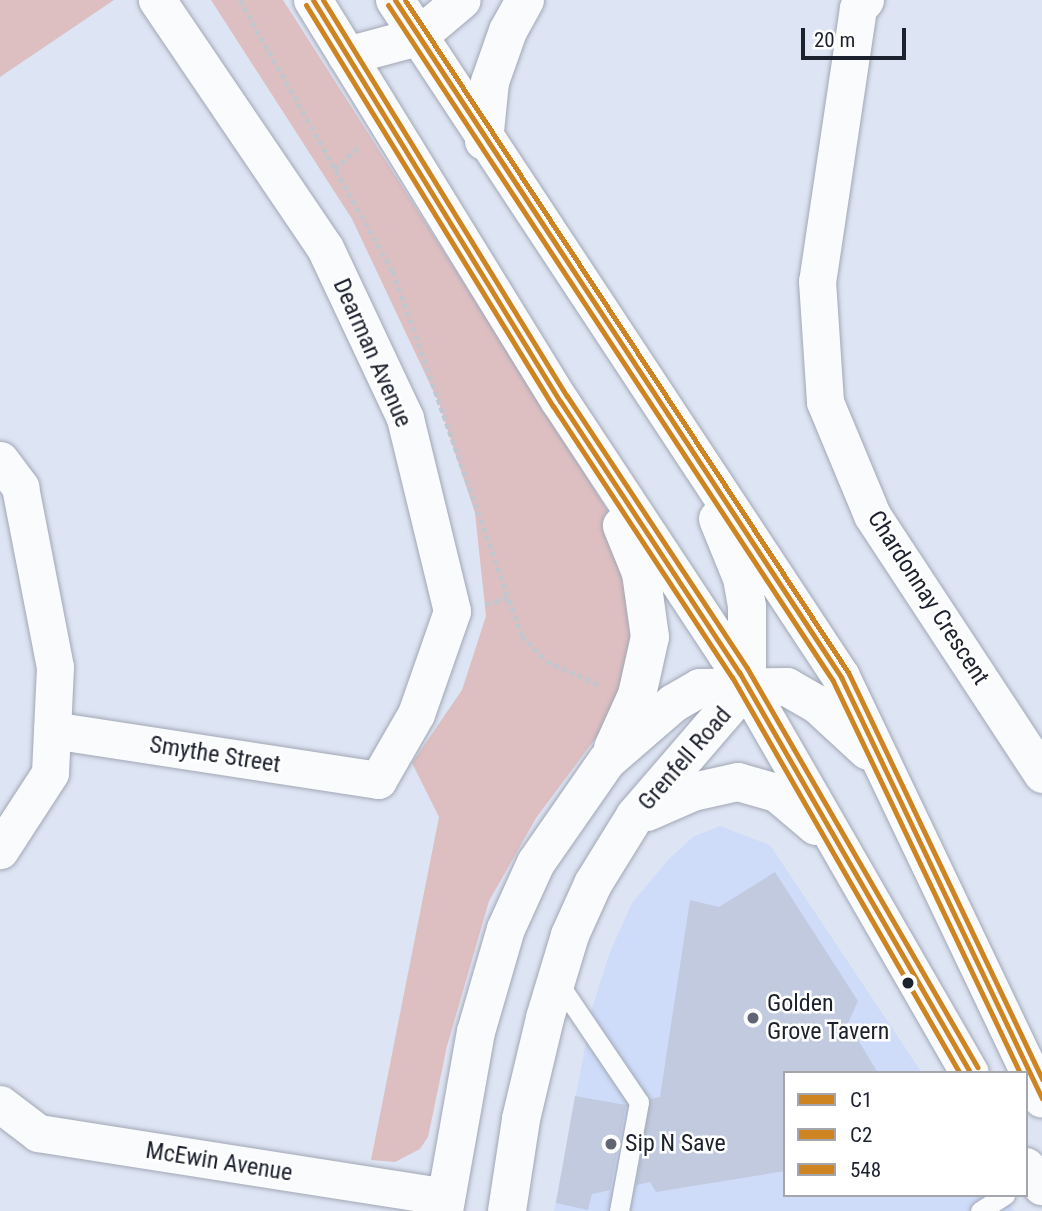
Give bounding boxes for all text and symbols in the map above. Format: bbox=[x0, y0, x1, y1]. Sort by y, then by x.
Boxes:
scale bar bbox=[804, 14, 909, 58]
text: 20 m bbox=[814, 28, 855, 52]
street label: Dearman Avenue bbox=[326, 274, 418, 432]
street label: Chardonnay Crescent bbox=[861, 506, 995, 690]
street label: Grenfell Road bbox=[632, 701, 738, 817]
street label: Smythe Street bbox=[147, 730, 283, 780]
unlabelled marker bbox=[901, 976, 915, 990]
place label: Golden Grove Tavern bbox=[767, 990, 890, 1046]
marker: Golden Grove Tavern bbox=[745, 1010, 761, 1026]
legend bbox=[783, 1071, 1028, 1197]
text: C1 bbox=[850, 1088, 872, 1112]
text: C2 bbox=[850, 1123, 872, 1147]
place label: Sip N Save bbox=[625, 1130, 726, 1158]
street label: McEwin Avenue bbox=[144, 1136, 294, 1188]
marker: Sip N Save bbox=[603, 1136, 619, 1152]
text: 548 bbox=[850, 1158, 881, 1182]

